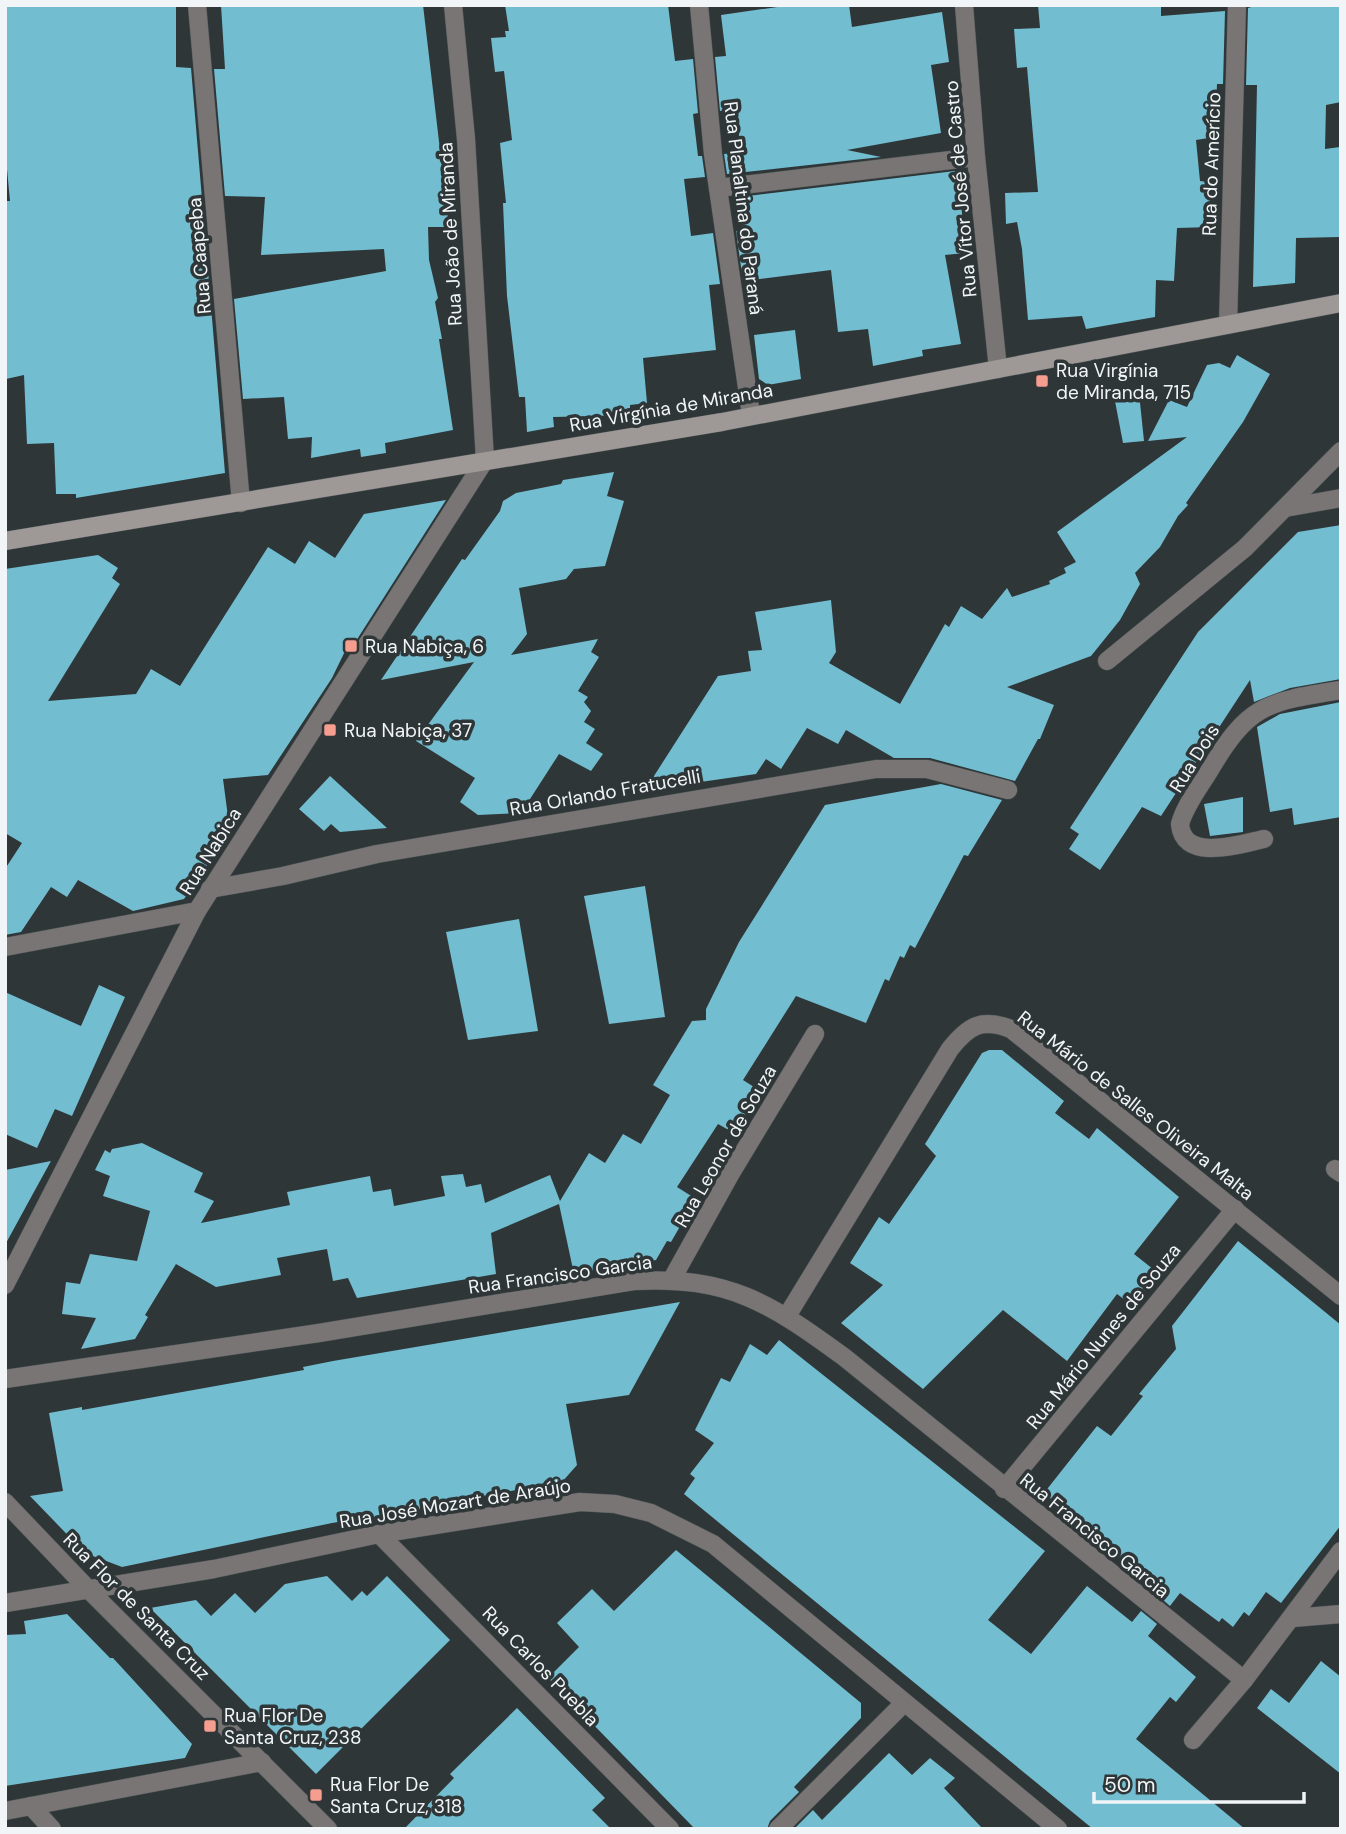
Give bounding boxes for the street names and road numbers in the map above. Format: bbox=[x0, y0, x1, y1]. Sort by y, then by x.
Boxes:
street label: Rua Vítor José de Castro bbox=[939, 80, 982, 298]
street label: Rua do Amerício bbox=[1196, 92, 1227, 236]
street label: Rua Planaltina do Paraná bbox=[718, 100, 769, 316]
street label: Rua João de Miranda bbox=[433, 142, 468, 326]
street label: Rua Caapeba bbox=[182, 197, 217, 315]
street label: Rua Virgínia de Miranda bbox=[567, 377, 775, 438]
street label: Rua Dois bbox=[1164, 719, 1225, 797]
street label: Rua Orlando Fratucelli bbox=[508, 763, 702, 822]
street label: Rua Nabica bbox=[174, 803, 247, 900]
street label: Rua Mário de Salles Oliveira Malta bbox=[1012, 1005, 1259, 1206]
street label: Rua Leonor de Souza bbox=[669, 1061, 782, 1232]
street label: Rua Mário Nunes de Souza bbox=[1021, 1238, 1186, 1434]
street label: Rua Francisco Garcia bbox=[467, 1249, 654, 1300]
street label: Rua Francisco Garcia bbox=[1015, 1467, 1175, 1603]
street label: Rua José Mozart de Araújo bbox=[338, 1473, 573, 1534]
street label: Rua Flor de Santa Cruz bbox=[58, 1527, 216, 1685]
street label: Rua Carlos Puebla bbox=[477, 1601, 604, 1732]

